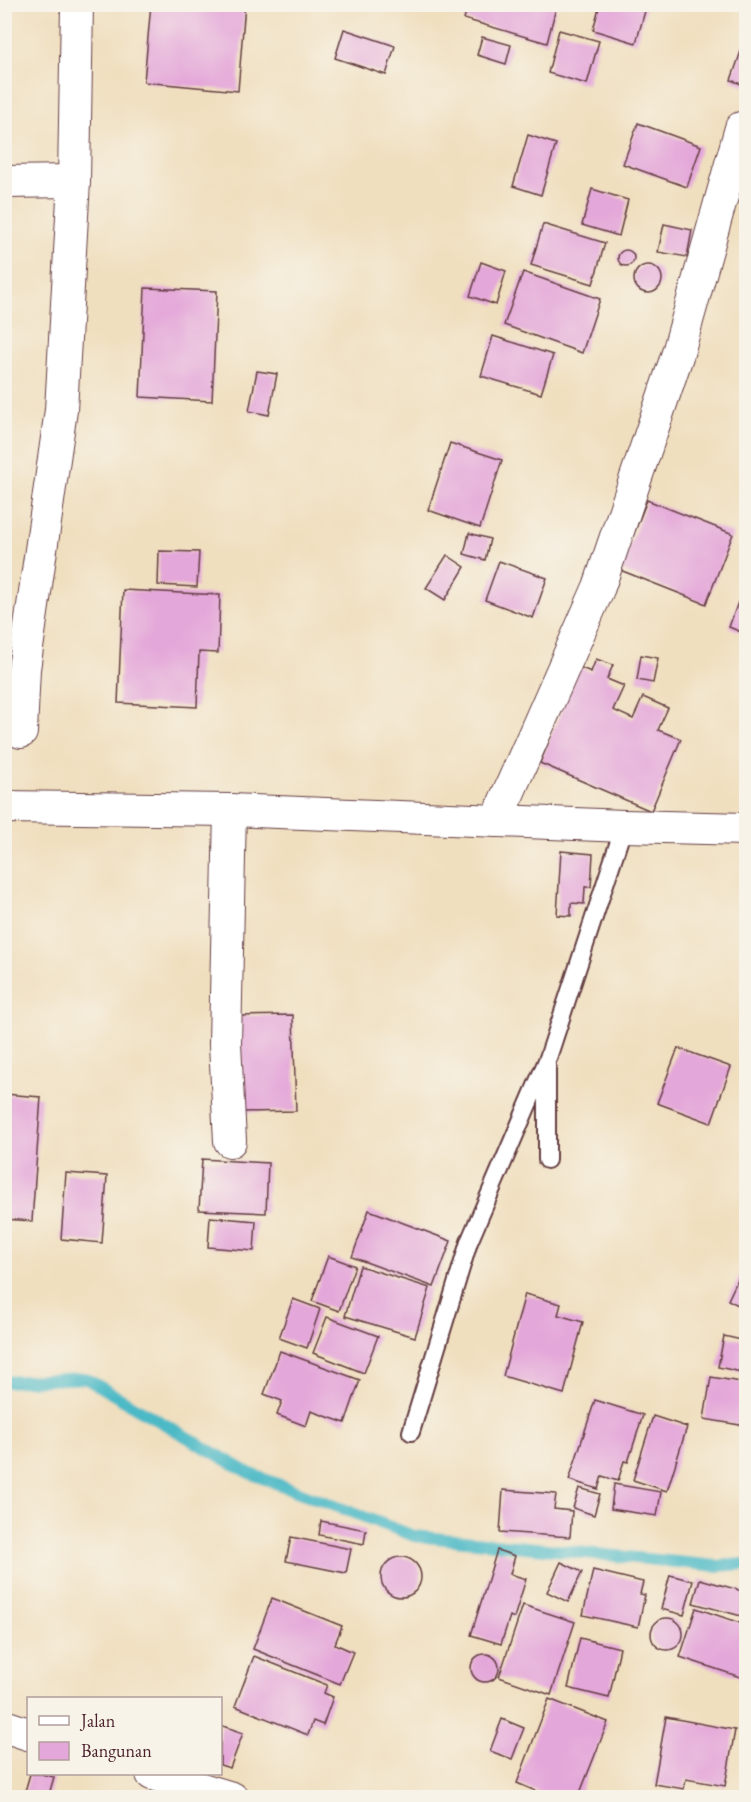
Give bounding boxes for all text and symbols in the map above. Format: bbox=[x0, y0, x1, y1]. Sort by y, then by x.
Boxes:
legend bbox=[27, 1697, 222, 1775]
text: Jalan bbox=[79, 1709, 116, 1732]
text: Bangunan bbox=[81, 1739, 152, 1762]

